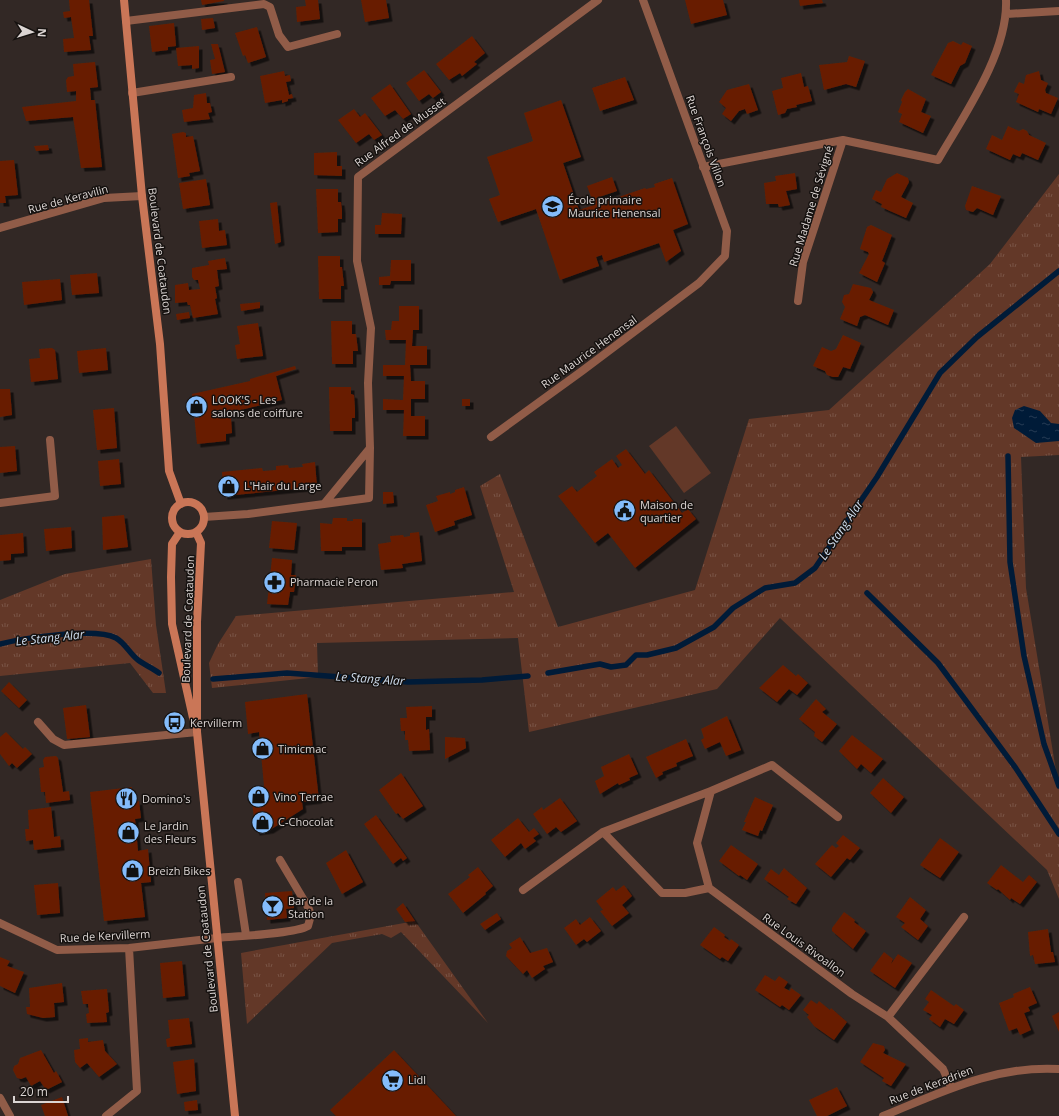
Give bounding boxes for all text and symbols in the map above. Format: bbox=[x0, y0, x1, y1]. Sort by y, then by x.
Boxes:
north arrow bbox=[12, 12, 52, 52]
text: N bbox=[35, 28, 50, 38]
street label: Rue Alfred de Musset bbox=[351, 93, 448, 170]
street label: Rue François Villon bbox=[683, 93, 730, 189]
street label: Rue Madame de Sévigné bbox=[785, 144, 836, 268]
street label: Rue de Keravilin bbox=[26, 181, 110, 216]
street label: Boulevard de Coataudon bbox=[145, 187, 176, 315]
place label: École primaire Maurice Henensal bbox=[568, 192, 660, 220]
school or university icon: École primaire Maurice Henensal bbox=[540, 193, 566, 219]
street label: Rue Maurice Henensal bbox=[538, 312, 640, 391]
place label: LOOK'S - Les salons de coiffure bbox=[212, 392, 303, 420]
shop icon: LOOK'S - Les salons de coiffure bbox=[184, 393, 210, 419]
shop icon: L'Hair du Large bbox=[216, 473, 242, 499]
place label: L'Hair du Large bbox=[244, 478, 321, 493]
water label: Le Stang Alar bbox=[814, 495, 868, 563]
place label: Maison de quartier bbox=[640, 497, 693, 525]
public building icon: Maison de quartier bbox=[612, 498, 638, 524]
street label: Boulevard de Coataudon bbox=[178, 555, 197, 683]
pharmacy icon: Pharmacie Peron bbox=[262, 569, 288, 595]
place label: Pharmacie Peron bbox=[290, 574, 378, 589]
water label: Le Stang Alar bbox=[15, 625, 86, 650]
water label: Le Stang Alar bbox=[335, 668, 406, 689]
bus stop icon: Kervillerm bbox=[162, 710, 188, 736]
place label: Kervillerm bbox=[190, 715, 242, 730]
shop icon: Timicmac bbox=[250, 736, 276, 762]
place label: Timicmac bbox=[278, 741, 327, 756]
shop icon: Vino Terrae bbox=[246, 784, 272, 810]
restaurant icon: Domino's bbox=[114, 786, 140, 812]
place label: Vino Terrae bbox=[274, 789, 333, 804]
place label: Domino's bbox=[142, 791, 191, 806]
shop icon: C-Chocolat bbox=[249, 809, 275, 835]
place label: C-Chocolat bbox=[278, 814, 334, 829]
place label: Le Jardin des Fleurs bbox=[144, 818, 196, 846]
shop icon: Le Jardin des Fleurs bbox=[116, 819, 142, 845]
shop icon: Breizh Bikes bbox=[120, 858, 146, 884]
place label: Breizh Bikes bbox=[148, 863, 210, 878]
street label: Boulevard de Coataudon bbox=[192, 885, 221, 1013]
place label: Bar de la Station bbox=[288, 893, 333, 921]
bar icon: Bar de la Station bbox=[260, 894, 286, 920]
street label: Rue Louis Rivoallon bbox=[760, 909, 849, 980]
street label: Rue de Kervillerm bbox=[59, 926, 151, 945]
street label: Rue de Keradrien bbox=[887, 1062, 975, 1107]
supermarket icon: Lidl bbox=[379, 1067, 405, 1093]
place label: Lidl bbox=[408, 1072, 426, 1087]
scale bar bbox=[14, 1078, 68, 1104]
text: 20 m bbox=[20, 1083, 48, 1100]

